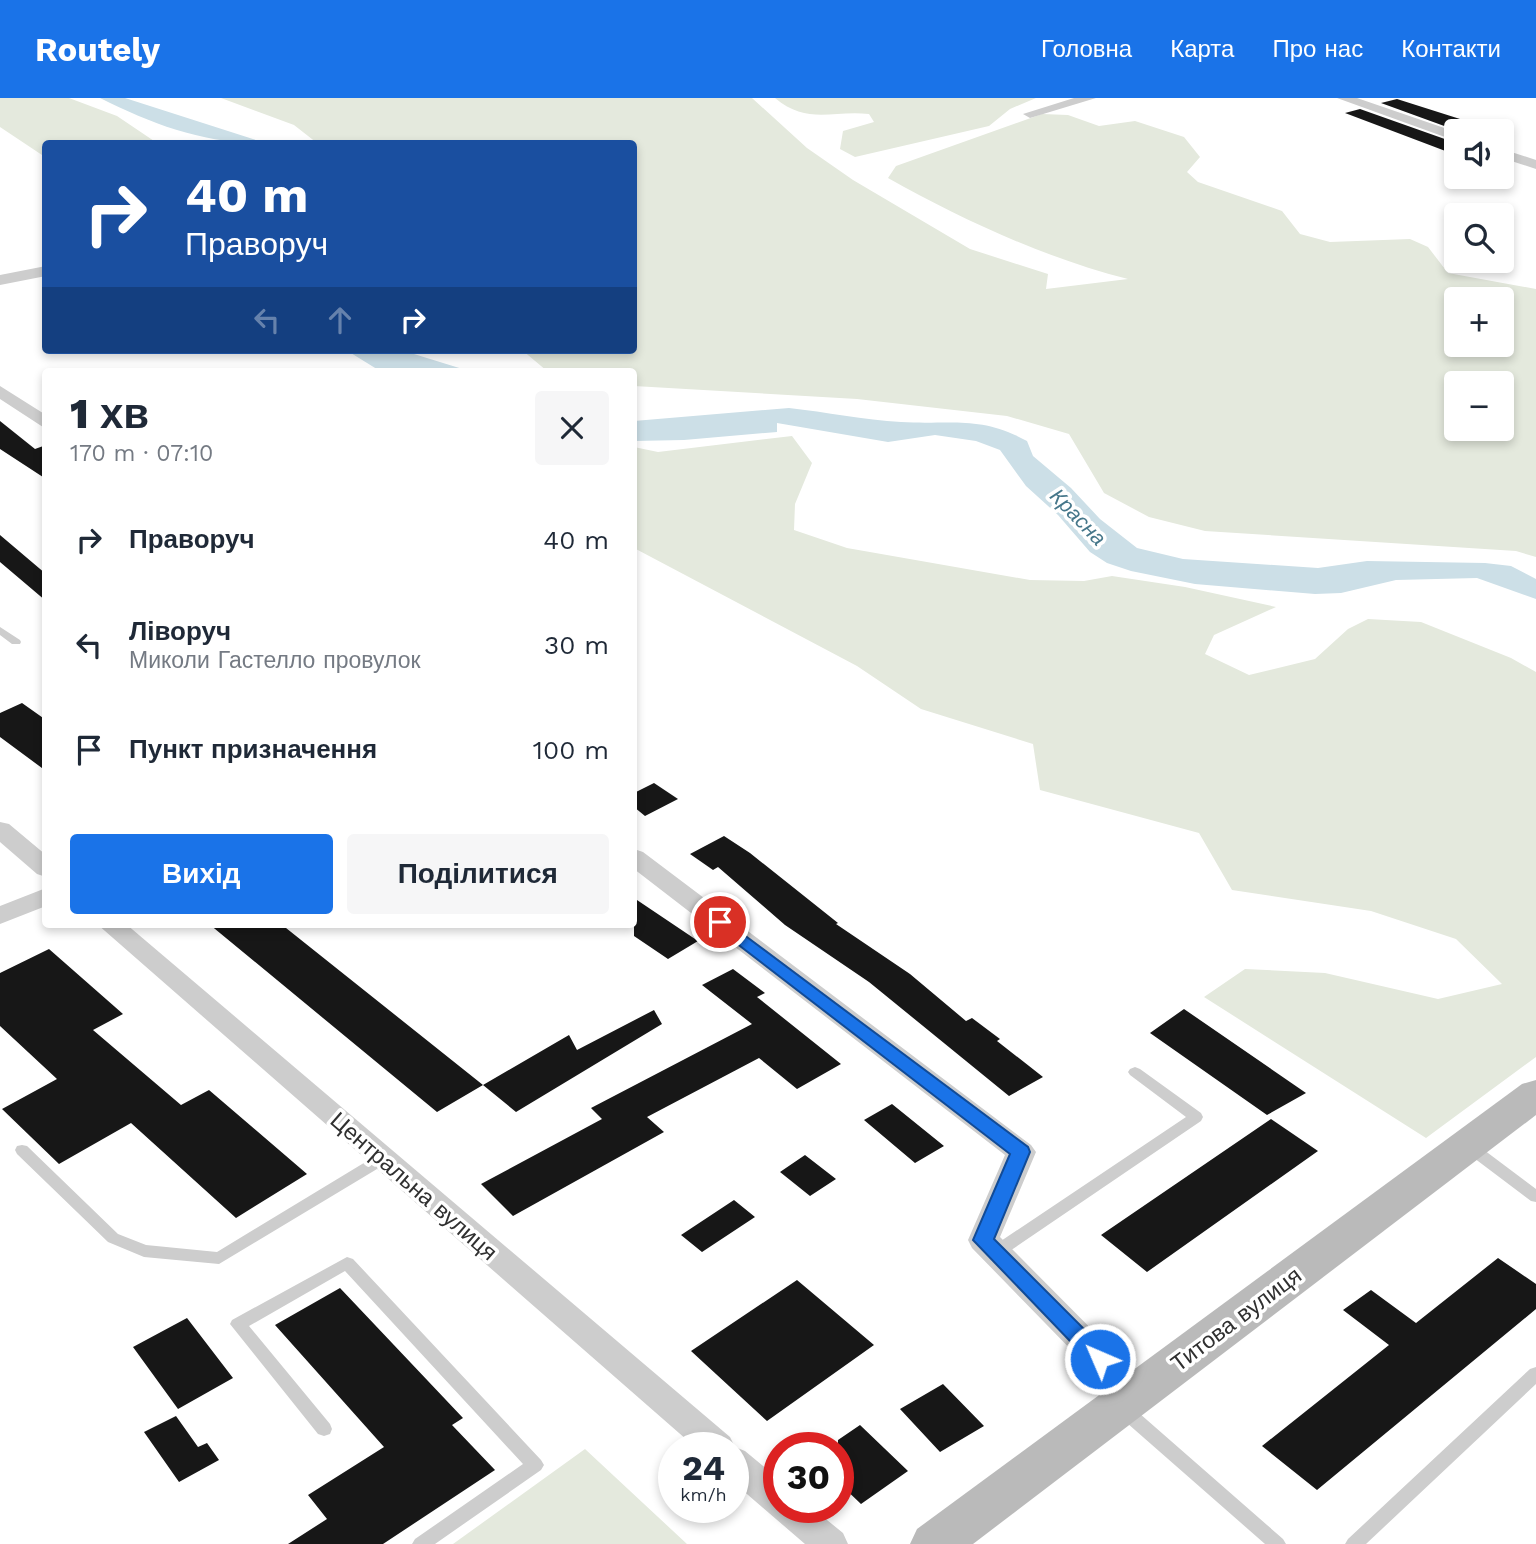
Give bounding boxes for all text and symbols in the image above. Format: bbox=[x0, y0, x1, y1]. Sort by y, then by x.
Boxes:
text: Routely bbox=[35, 30, 160, 69]
text: Головна bbox=[1041, 35, 1132, 63]
text: Карта bbox=[1170, 35, 1234, 63]
text: Про нас bbox=[1272, 35, 1363, 63]
text: Контакти bbox=[1401, 35, 1501, 63]
map controls bbox=[1444, 119, 1514, 441]
button: sound bbox=[1444, 119, 1514, 189]
text: 40 m bbox=[185, 166, 308, 224]
icon: right bbox=[70, 168, 161, 259]
button: search bbox=[1444, 203, 1514, 273]
text: Праворуч bbox=[185, 225, 328, 263]
button: + bbox=[1444, 287, 1514, 357]
icon: left bbox=[248, 301, 286, 339]
icon: ahead bbox=[321, 301, 359, 339]
icon: right bbox=[394, 301, 432, 339]
button: − bbox=[1444, 371, 1514, 441]
text: 1 хв bbox=[70, 389, 149, 438]
button: close bbox=[535, 391, 609, 465]
text: 170 m · 07:10 bbox=[70, 440, 213, 467]
water label: Красна bbox=[1045, 483, 1111, 550]
icon: right bbox=[70, 521, 108, 559]
text: Праворуч bbox=[129, 524, 255, 554]
text: 40 m bbox=[543, 525, 609, 555]
text: Ліворуч bbox=[129, 616, 231, 646]
icon: left bbox=[70, 626, 108, 664]
text: 30 m bbox=[544, 630, 609, 660]
text: Миколи Гастелло провулок bbox=[129, 647, 421, 674]
icon: arrive bbox=[70, 731, 108, 769]
text: Пункт призначення bbox=[129, 734, 377, 764]
text: 100 m bbox=[533, 735, 609, 765]
button: Вихід bbox=[70, 834, 333, 914]
button: Поділитися bbox=[347, 834, 609, 914]
pin bbox=[690, 892, 750, 952]
icon: arrive bbox=[701, 903, 739, 941]
street label: Центральна вулиця bbox=[325, 1107, 503, 1266]
street label: Титова вулиця bbox=[1166, 1262, 1307, 1377]
position arrow bbox=[1063, 1322, 1137, 1396]
speed limit sign: 30 bbox=[763, 1432, 854, 1523]
text: 24 bbox=[682, 1447, 725, 1489]
text: km/h bbox=[680, 1484, 727, 1505]

